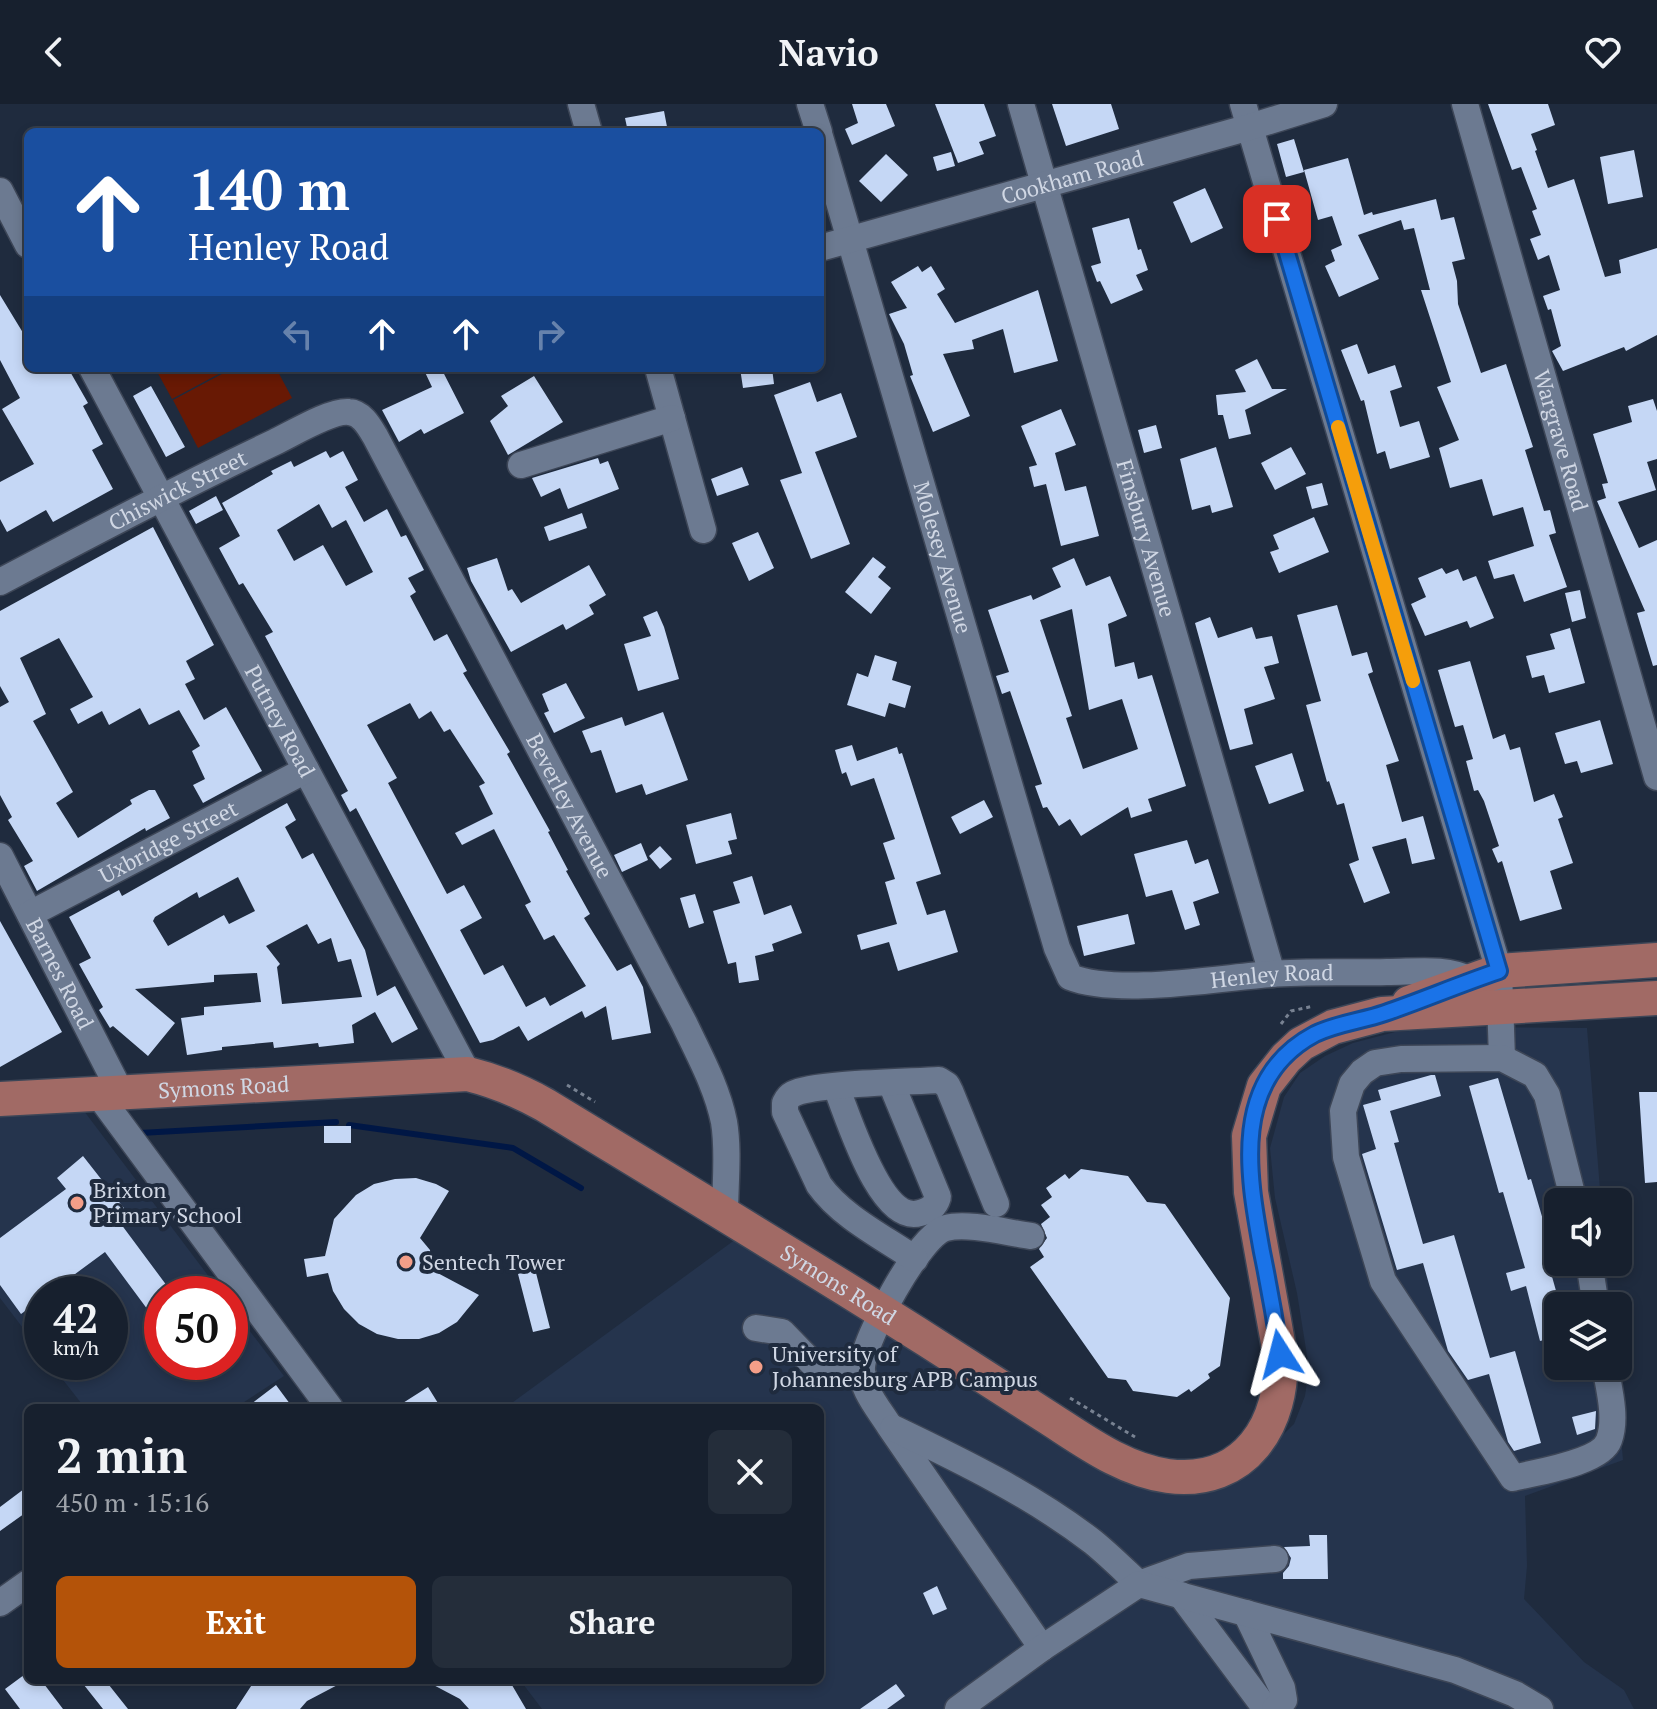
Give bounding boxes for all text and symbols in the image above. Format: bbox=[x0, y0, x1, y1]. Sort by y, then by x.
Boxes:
text: Navio bbox=[778, 29, 879, 76]
icon: back bbox=[32, 30, 76, 74]
icon: heart bbox=[1581, 30, 1625, 74]
street label: Cookham Road bbox=[997, 143, 1147, 210]
text: 140 m bbox=[188, 152, 350, 226]
icon: ahead bbox=[56, 160, 160, 264]
pin bbox=[1243, 185, 1311, 253]
icon: arrive bbox=[1255, 197, 1299, 241]
text: Henley Road bbox=[188, 223, 389, 270]
icon: left bbox=[276, 312, 320, 356]
icon: ahead bbox=[360, 312, 404, 356]
icon: ahead bbox=[444, 312, 488, 356]
icon: right bbox=[528, 312, 572, 356]
street label: Wargrave Road bbox=[1528, 366, 1595, 515]
street label: Chiswick Street bbox=[103, 443, 252, 537]
street label: Finsbury Avenue bbox=[1110, 456, 1183, 620]
street label: Molesey Avenue bbox=[907, 478, 979, 637]
street label: Putney Road bbox=[239, 660, 322, 782]
street label: Beverley Avenue bbox=[520, 728, 620, 883]
street label: Uxbridge Street bbox=[94, 793, 242, 889]
street label: Barnes Road bbox=[20, 913, 101, 1034]
street label: Henley Road bbox=[1209, 957, 1333, 994]
street label: Symons Road bbox=[157, 1069, 290, 1105]
place label: Brixton Primary School bbox=[93, 1175, 242, 1229]
map controls bbox=[1544, 1188, 1632, 1380]
button: sound bbox=[1544, 1188, 1632, 1276]
marker: Brixton Primary School bbox=[68, 1194, 86, 1212]
street label: Symons Road bbox=[775, 1237, 902, 1331]
place label: Sentech Tower bbox=[422, 1247, 566, 1276]
marker: Sentech Tower bbox=[397, 1253, 415, 1271]
speed limit sign: 50 bbox=[144, 1276, 248, 1380]
text: 42 bbox=[53, 1291, 99, 1344]
button: layers bbox=[1544, 1292, 1632, 1380]
position arrow bbox=[1238, 1312, 1322, 1396]
text: km/h bbox=[53, 1334, 99, 1361]
place label: University of Johannesburg APB Campus bbox=[772, 1339, 1038, 1393]
marker: University of Johannesburg APB Campus bbox=[747, 1358, 765, 1376]
text: 2 min bbox=[56, 1423, 187, 1487]
button: close bbox=[708, 1430, 792, 1514]
text: 450 m · 15:16 bbox=[56, 1485, 209, 1519]
button: Exit bbox=[56, 1576, 416, 1668]
button: Share bbox=[432, 1576, 792, 1668]

